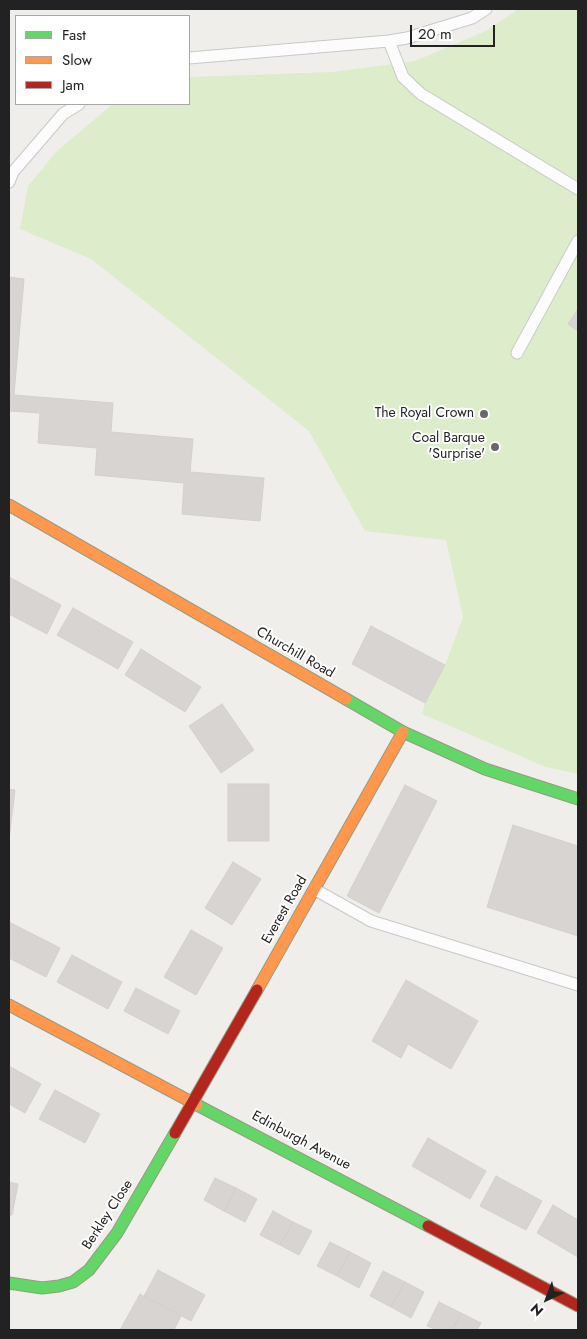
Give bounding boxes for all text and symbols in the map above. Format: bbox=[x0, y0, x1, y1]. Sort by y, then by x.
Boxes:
legend bbox=[15, 15, 190, 105]
scale bar bbox=[412, 15, 497, 47]
text: 20 m bbox=[418, 23, 452, 45]
text: Fast bbox=[62, 24, 86, 46]
text: Slow bbox=[62, 49, 92, 71]
text: Jam bbox=[62, 74, 85, 96]
place label: The Royal Crown bbox=[375, 406, 474, 422]
marker: The Royal Crown bbox=[478, 408, 490, 420]
place label: Coal Barque 'Surprise' bbox=[412, 431, 485, 464]
marker: Coal Barque 'Surprise' bbox=[489, 441, 501, 453]
street label: Churchill Road bbox=[253, 624, 337, 682]
street label: Everest Road bbox=[259, 873, 311, 947]
street label: Edinburgh Avenue bbox=[249, 1108, 353, 1174]
street label: Berkley Close bbox=[79, 1177, 137, 1253]
north arrow bbox=[522, 1274, 572, 1324]
text: N bbox=[526, 1299, 548, 1321]

